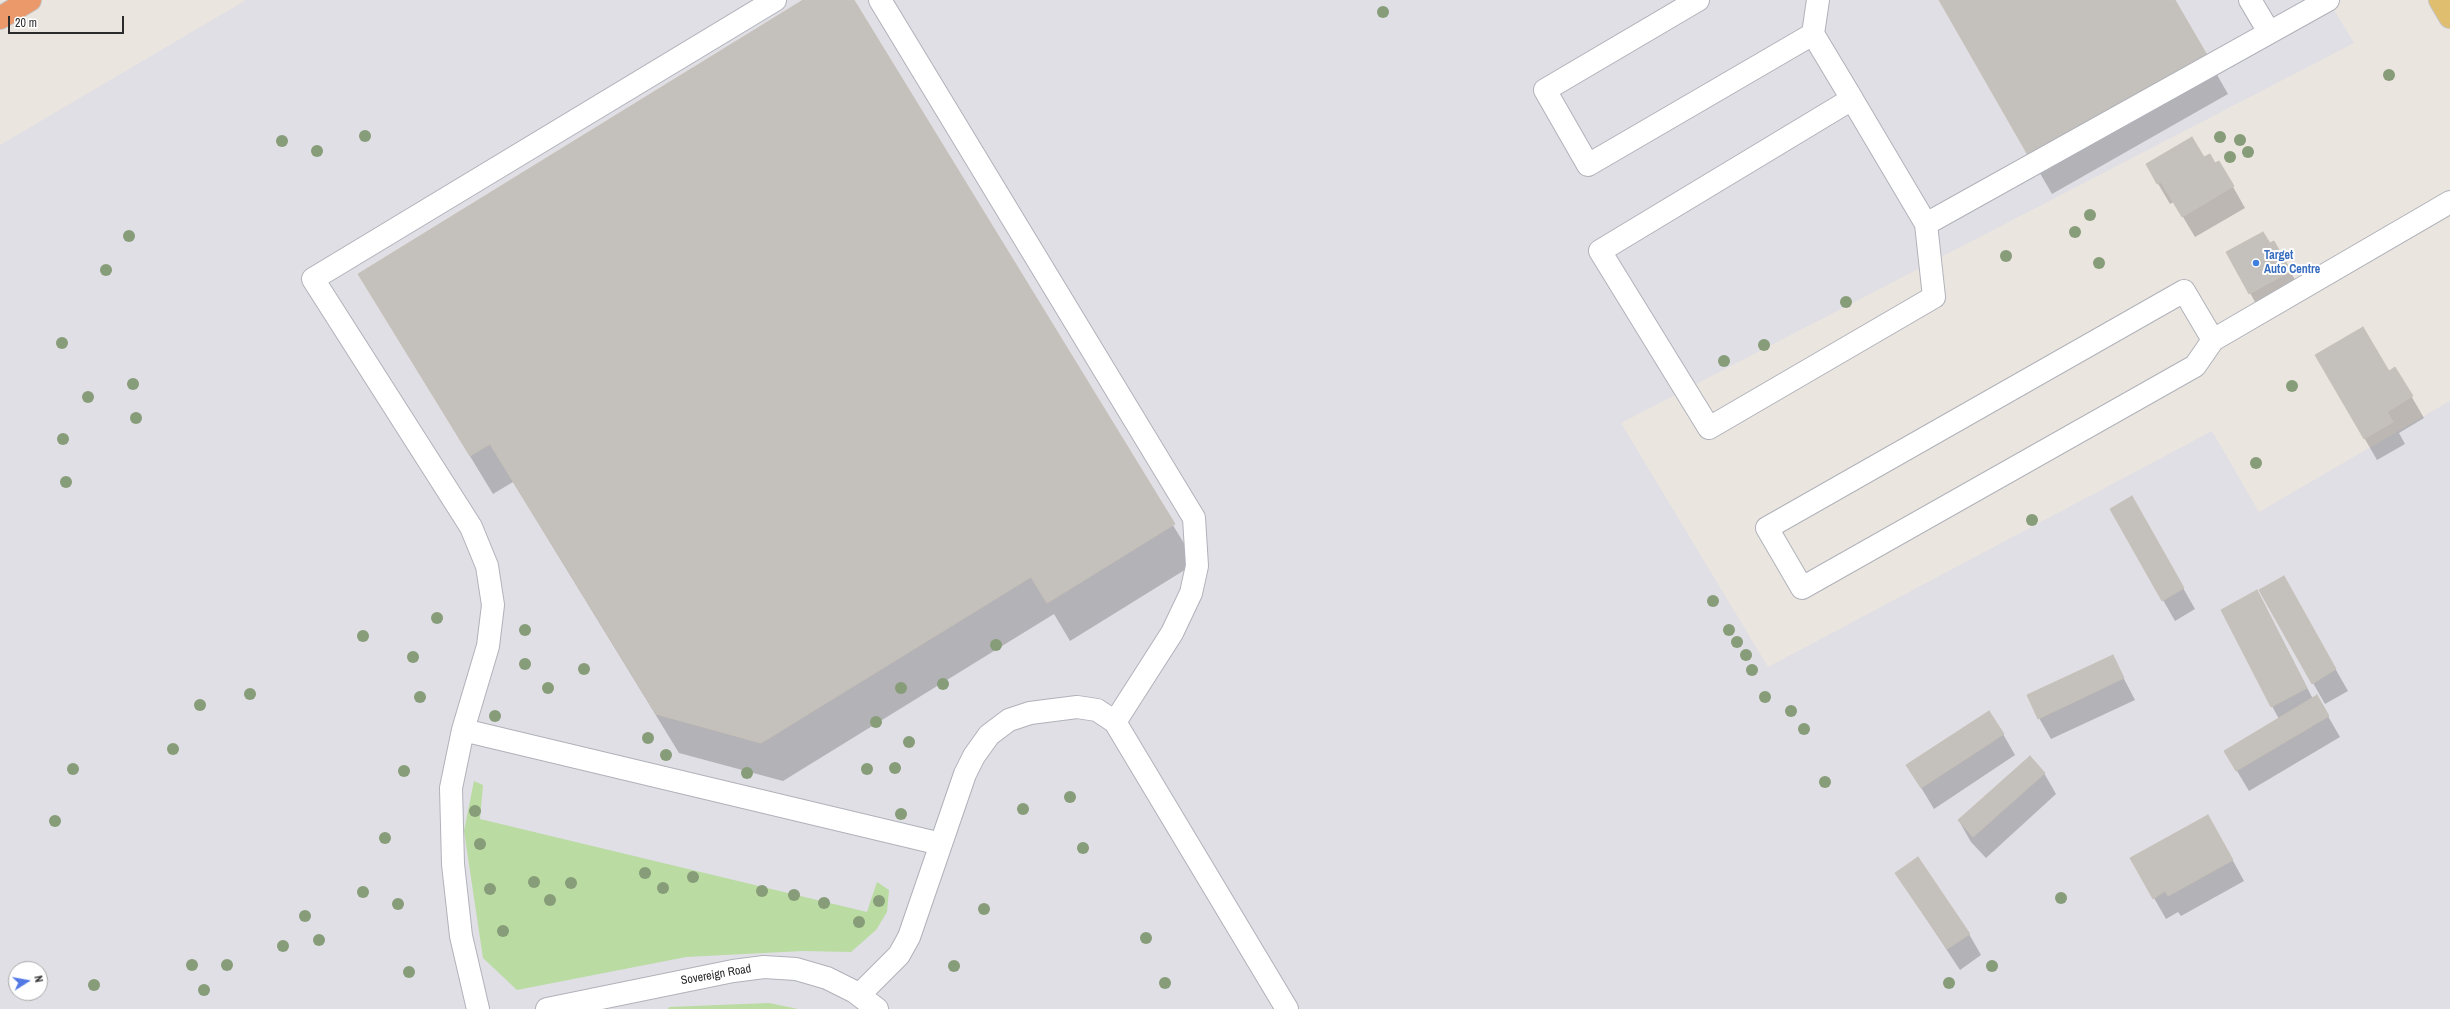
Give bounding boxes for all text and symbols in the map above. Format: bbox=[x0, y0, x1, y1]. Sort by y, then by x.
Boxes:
scale bar bbox=[10, 8, 126, 34]
text: 20 m bbox=[15, 15, 37, 31]
place label: Target Auto Centre bbox=[2264, 249, 2320, 277]
marker: Target Auto Centre bbox=[2251, 258, 2261, 268]
north arrow bbox=[8, 961, 48, 1001]
street label: Sovereign Road bbox=[680, 962, 752, 988]
text: N bbox=[31, 974, 46, 983]

